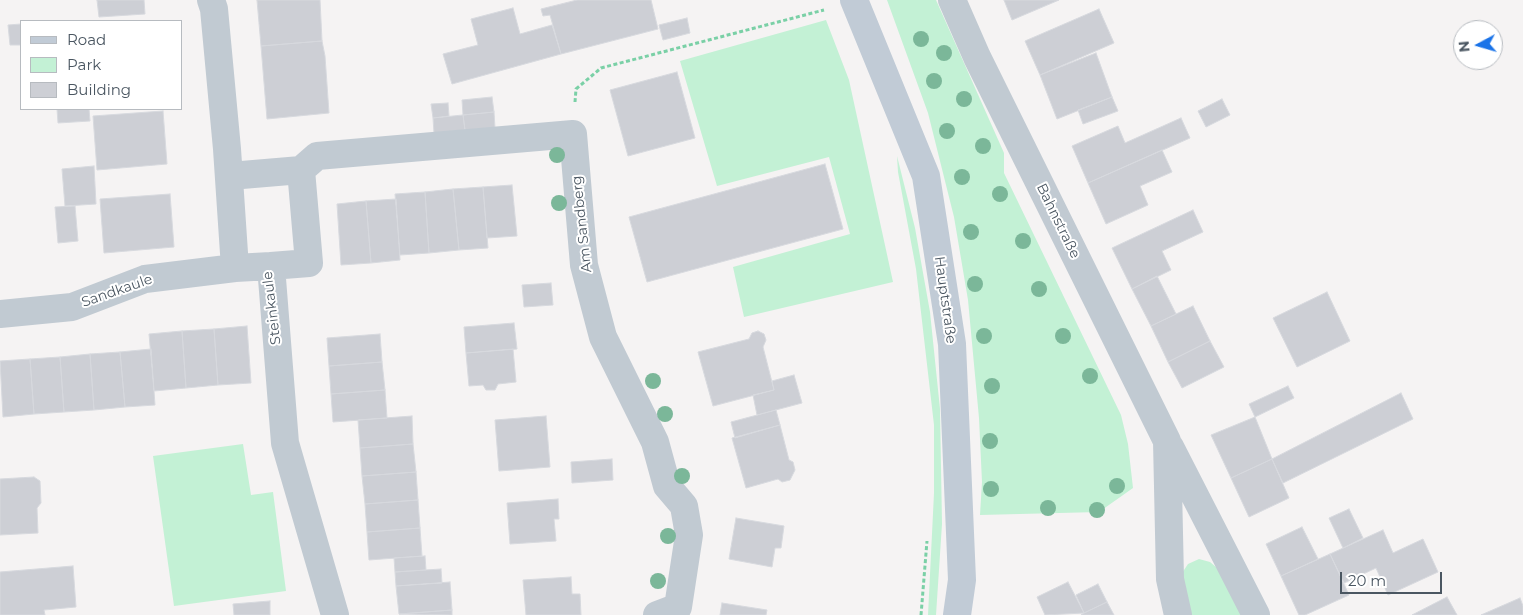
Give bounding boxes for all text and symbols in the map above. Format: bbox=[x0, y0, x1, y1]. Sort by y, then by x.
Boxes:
legend bbox=[20, 20, 182, 110]
north arrow bbox=[1453, 20, 1503, 70]
text: Road bbox=[67, 30, 106, 49]
text: N bbox=[1455, 40, 1474, 53]
text: Park bbox=[67, 55, 101, 74]
text: Building bbox=[67, 80, 131, 99]
street label: Am Sandberg bbox=[569, 175, 595, 273]
street label: Bahnstraße bbox=[1033, 181, 1083, 261]
street label: Hauptstraße bbox=[931, 255, 959, 345]
street label: Steinkaule bbox=[259, 270, 285, 346]
street label: Sandkaule bbox=[79, 271, 155, 311]
scale bar bbox=[1343, 562, 1446, 594]
text: 20 m bbox=[1348, 571, 1386, 590]

